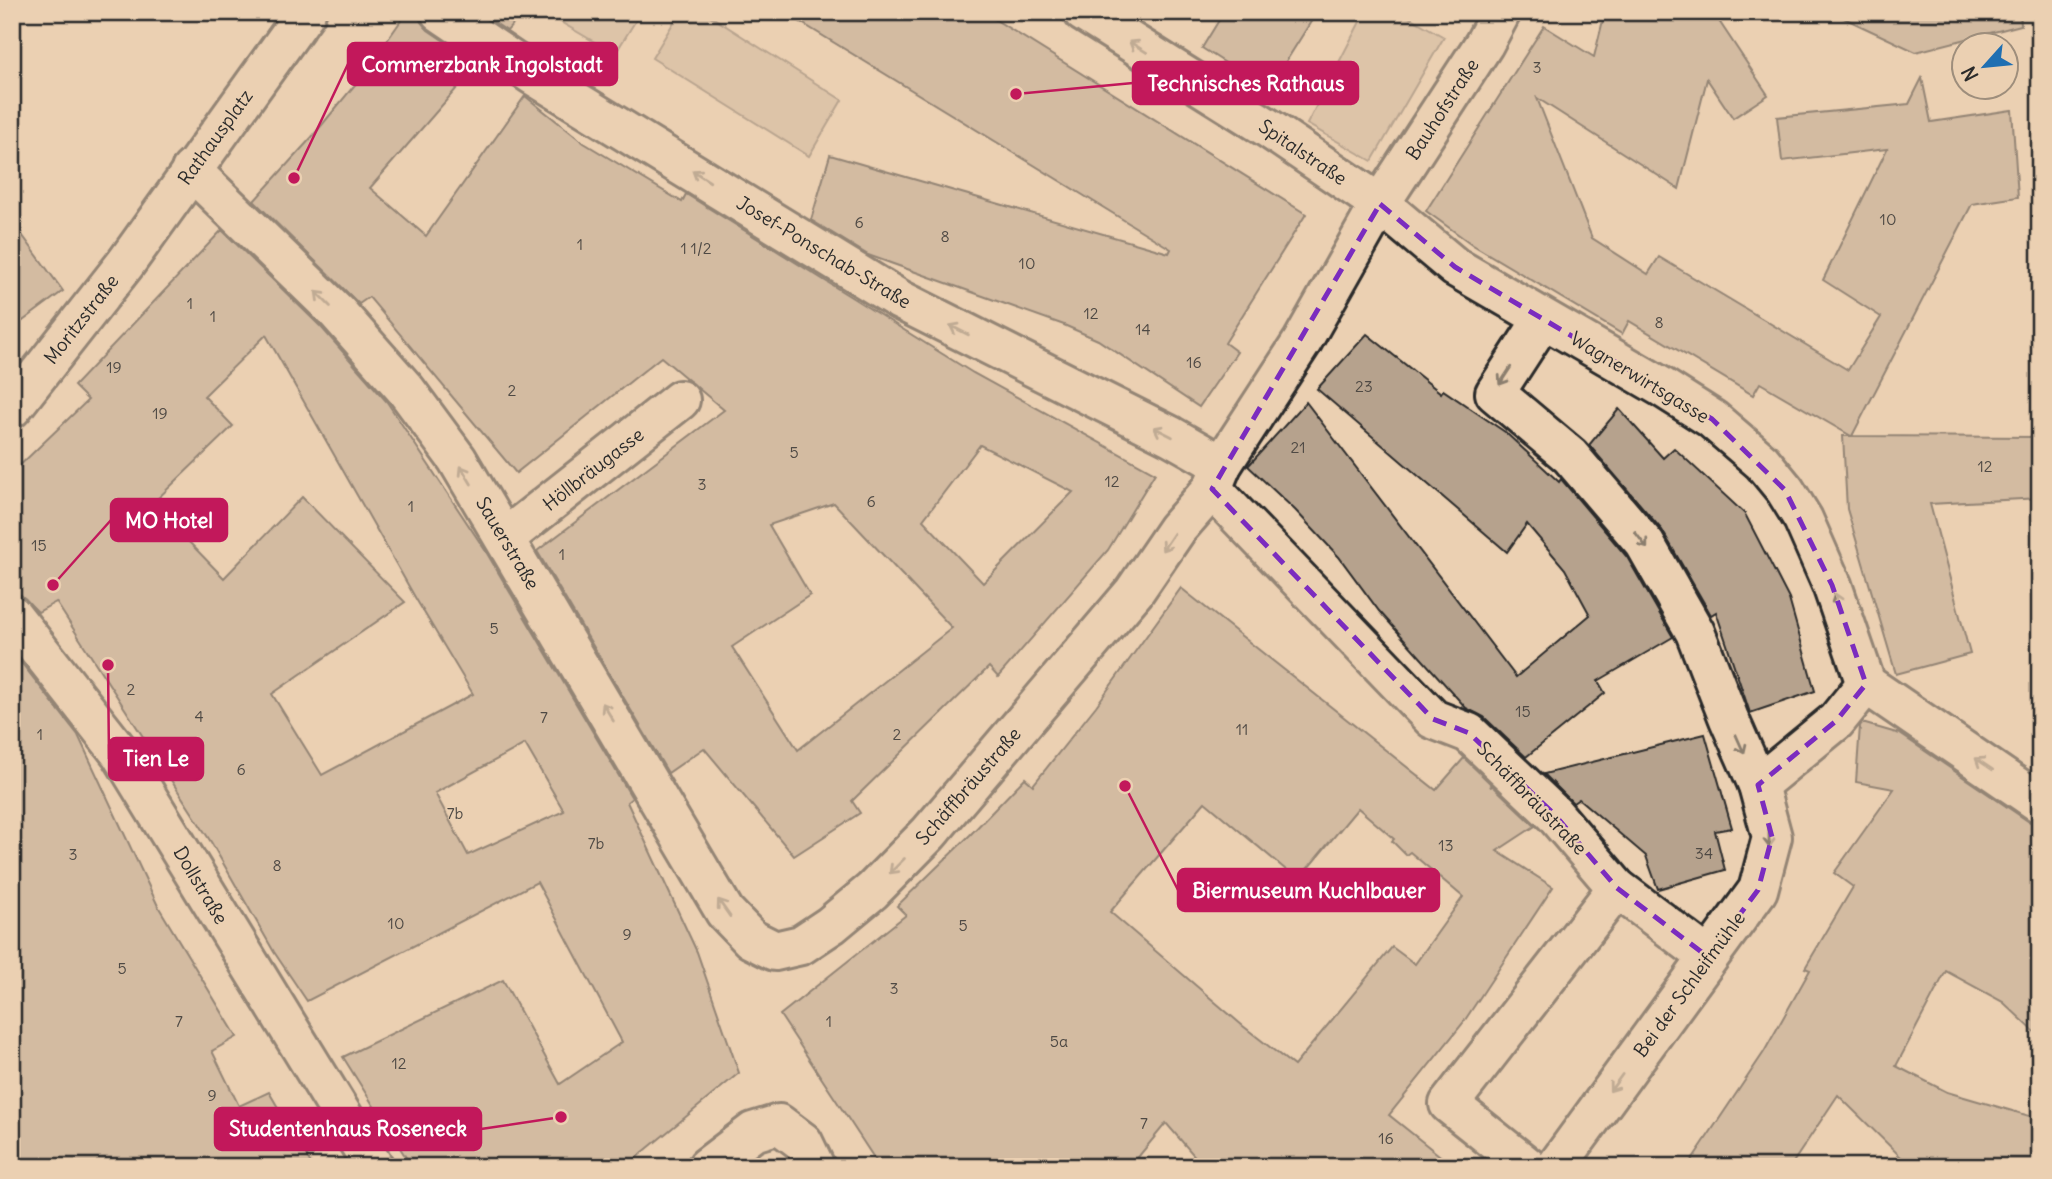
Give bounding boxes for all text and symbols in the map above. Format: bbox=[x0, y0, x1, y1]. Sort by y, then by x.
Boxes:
north arrow bbox=[1951, 32, 2021, 102]
one-way arrow bbox=[1129, 40, 1149, 54]
callout: Commerzbank Ingolstadt bbox=[348, 43, 617, 85]
text: Commerzbank Ingolstadt bbox=[362, 51, 603, 78]
street label: Bauhofstraße bbox=[1400, 54, 1484, 164]
house number: 3 bbox=[1532, 57, 1542, 77]
callout: Technisches Rathaus bbox=[1133, 62, 1358, 104]
text: N bbox=[1956, 62, 1984, 85]
text: Technisches Rathaus bbox=[1148, 70, 1345, 97]
street label: Rathausplatz bbox=[172, 85, 258, 189]
street label: Spitalstraße bbox=[1254, 114, 1352, 190]
one-way arrow bbox=[691, 169, 711, 183]
street label: Josef-Ponschab-Straße bbox=[732, 190, 916, 314]
house number: 10 bbox=[1880, 209, 1896, 229]
house number: 6 bbox=[854, 212, 864, 232]
house number: 8 bbox=[940, 226, 950, 246]
house number: 1 bbox=[577, 234, 583, 254]
house number: 1 1/2 bbox=[680, 238, 712, 258]
house number: 10 bbox=[1019, 253, 1035, 273]
street label: Moritzstraße bbox=[38, 269, 124, 369]
one-way arrow bbox=[315, 290, 332, 307]
house number: 1 bbox=[187, 293, 193, 313]
house number: 12 bbox=[1083, 303, 1099, 323]
house number: 1 bbox=[210, 306, 216, 326]
house number: 8 bbox=[1654, 312, 1664, 332]
house number: 14 bbox=[1135, 319, 1151, 339]
one-way arrow bbox=[949, 323, 970, 336]
street label: Wagnerwirtsgasse bbox=[1566, 326, 1714, 428]
house number: 16 bbox=[1186, 352, 1202, 372]
house number: 19 bbox=[106, 357, 122, 377]
one-way arrow bbox=[1498, 366, 1512, 386]
house number: 23 bbox=[1355, 376, 1373, 396]
house number: 2 bbox=[508, 380, 517, 400]
house number: 19 bbox=[152, 403, 168, 423]
street label: Höllbräugasse bbox=[538, 422, 648, 516]
one-way arrow bbox=[1153, 425, 1173, 439]
house number: 21 bbox=[1290, 437, 1306, 457]
house number: 5 bbox=[789, 442, 799, 462]
house number: 12 bbox=[1977, 456, 1993, 476]
one-way arrow bbox=[459, 465, 473, 485]
house number: 12 bbox=[1104, 471, 1120, 491]
house number: 3 bbox=[697, 474, 707, 494]
house number: 6 bbox=[866, 491, 876, 511]
street label: Sauerstraße bbox=[471, 492, 545, 594]
house number: 1 bbox=[408, 496, 414, 516]
callout: MO Hotel bbox=[111, 499, 227, 541]
text: MO Hotel bbox=[125, 507, 213, 534]
one-way arrow bbox=[1633, 530, 1648, 549]
one-way arrow bbox=[1161, 532, 1176, 551]
house number: 15 bbox=[31, 535, 47, 555]
house number: 1 bbox=[559, 544, 565, 564]
one-way arrow bbox=[1831, 593, 1843, 615]
house number: 5 bbox=[489, 618, 499, 638]
house number: 2 bbox=[127, 679, 136, 699]
house number: 15 bbox=[1515, 701, 1531, 721]
one-way arrow bbox=[601, 702, 615, 722]
house number: 4 bbox=[194, 706, 204, 726]
house number: 7 bbox=[540, 707, 548, 727]
house number: 11 bbox=[1236, 719, 1248, 739]
street label: Schäffbräustraße bbox=[910, 722, 1026, 850]
house number: 1 bbox=[37, 724, 43, 744]
house number: 2 bbox=[893, 724, 902, 744]
one-way arrow bbox=[1734, 733, 1747, 754]
street label: Schäffbräustraße bbox=[1472, 736, 1592, 860]
callout: Tien Le bbox=[109, 738, 203, 780]
text: Tien Le bbox=[123, 745, 189, 772]
one-way arrow bbox=[1974, 757, 1994, 771]
house number: 6 bbox=[236, 759, 246, 779]
house number: 7b bbox=[447, 803, 463, 823]
one-way arrow bbox=[1762, 826, 1776, 849]
house number: 7b bbox=[588, 833, 604, 853]
house number: 13 bbox=[1438, 835, 1454, 855]
street label: Dollstraße bbox=[168, 842, 234, 928]
house number: 34 bbox=[1695, 843, 1713, 863]
house number: 3 bbox=[68, 844, 78, 864]
house number: 8 bbox=[272, 855, 282, 875]
one-way arrow bbox=[888, 857, 905, 874]
callout: Biermuseum Kuchlbauer bbox=[1178, 869, 1439, 911]
text: Biermuseum Kuchlbauer bbox=[1192, 877, 1426, 904]
one-way arrow bbox=[716, 899, 731, 918]
street label: Bei der Schleifmühle bbox=[1628, 906, 1750, 1062]
house number: 10 bbox=[388, 913, 404, 933]
house number: 5 bbox=[958, 915, 968, 935]
house number: 9 bbox=[622, 924, 632, 944]
house number: 5 bbox=[117, 958, 127, 978]
house number: 3 bbox=[889, 978, 899, 998]
house number: 7 bbox=[175, 1011, 183, 1031]
house number: 1 bbox=[826, 1011, 832, 1031]
house number: 5a bbox=[1050, 1031, 1068, 1051]
house number: 12 bbox=[391, 1053, 407, 1073]
one-way arrow bbox=[1609, 1073, 1624, 1092]
house number: 9 bbox=[207, 1085, 217, 1105]
callout: Studentenhaus Roseneck bbox=[215, 1108, 481, 1150]
house number: 7 bbox=[1140, 1113, 1148, 1133]
text: Studentenhaus Roseneck bbox=[229, 1115, 467, 1142]
house number: 16 bbox=[1378, 1128, 1394, 1148]

